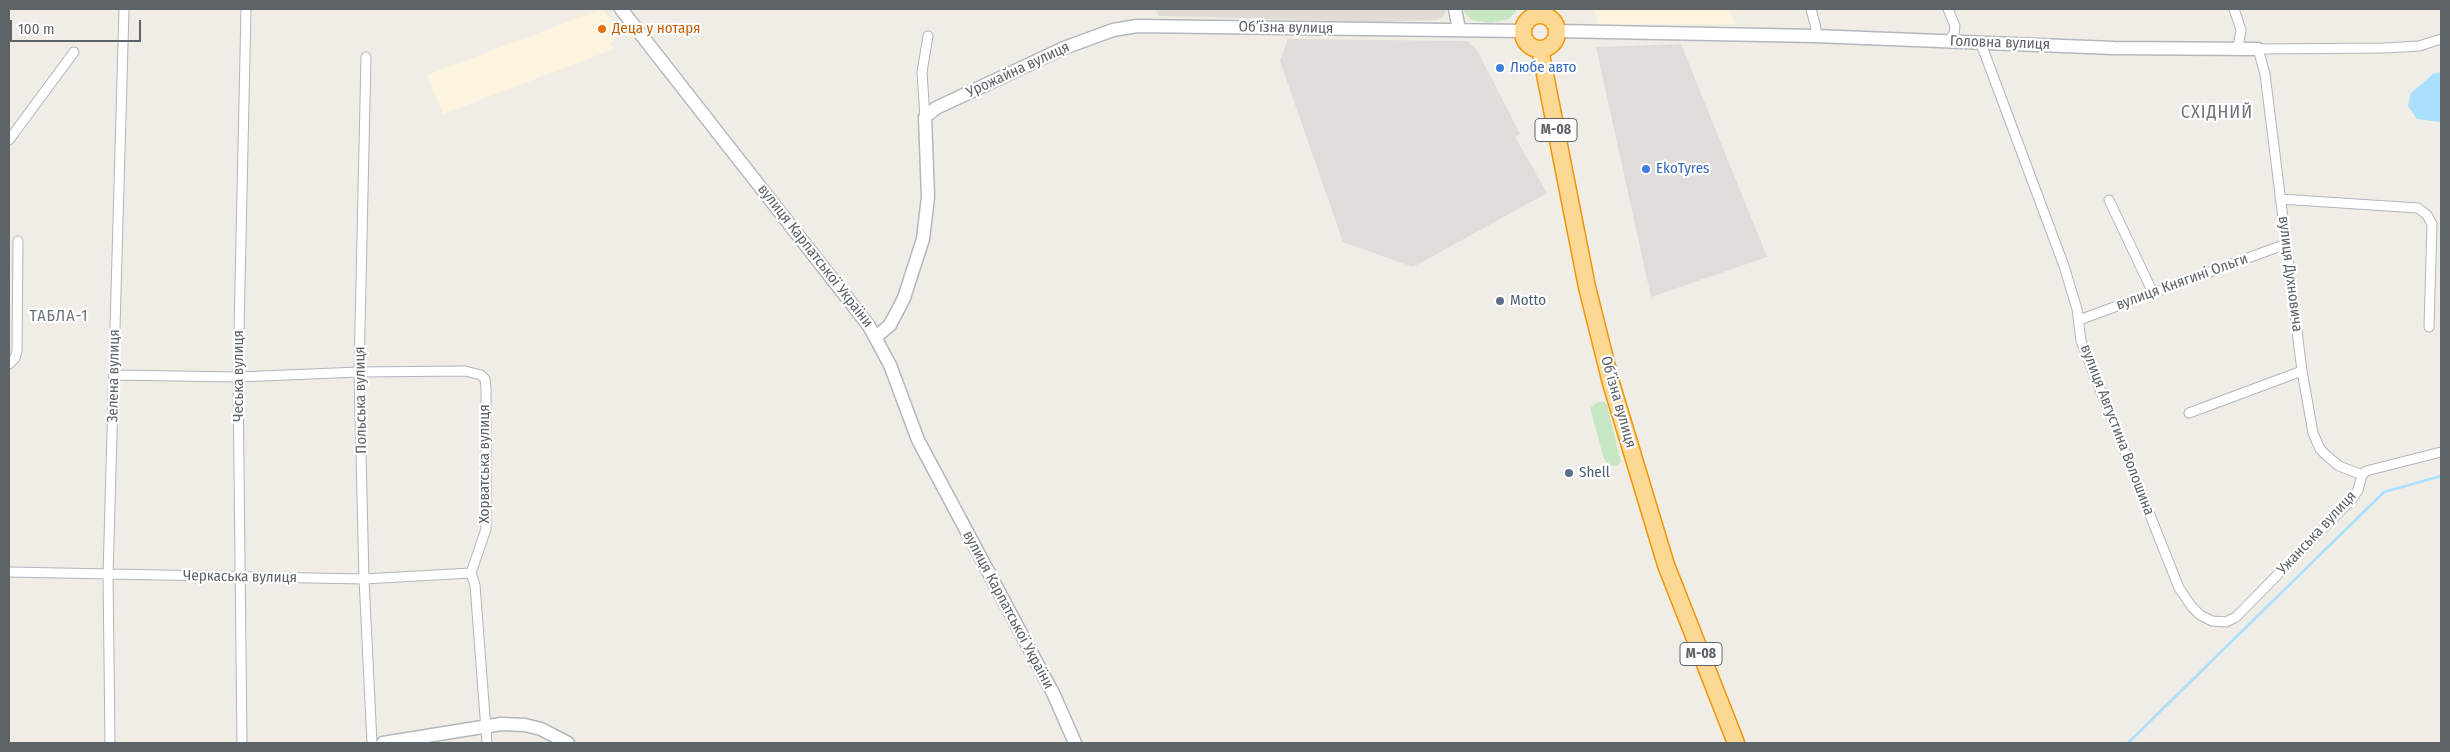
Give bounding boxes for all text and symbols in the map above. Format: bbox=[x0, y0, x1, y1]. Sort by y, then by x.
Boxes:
scale bar bbox=[12, 10, 144, 42]
street label: Обʼїзна вулиця bbox=[1238, 18, 1334, 38]
text: 100 m bbox=[18, 20, 55, 38]
place label: Деца у нотаря bbox=[612, 20, 700, 38]
marker: Деца у нотаря bbox=[596, 23, 608, 35]
street label: Головна вулиця bbox=[1950, 32, 2050, 54]
street label: Урожайна вулиця bbox=[964, 38, 1072, 102]
place label: Любе авто bbox=[1510, 59, 1576, 77]
marker: Любе авто bbox=[1494, 62, 1506, 74]
district label: СХІДНИЙ bbox=[2180, 102, 2254, 124]
road number: М-08 bbox=[1535, 118, 1577, 142]
place label: EkoTyres bbox=[1656, 160, 1709, 178]
marker: EkoTyres bbox=[1640, 163, 1652, 175]
street label: вулиця Карпатської України bbox=[753, 181, 877, 331]
street label: вулиця Духновича bbox=[2274, 215, 2306, 333]
street label: вулиця Княгині Ольги bbox=[2114, 250, 2250, 314]
place label: Motto bbox=[1510, 292, 1546, 310]
marker: Motto bbox=[1494, 295, 1506, 307]
district label: ТАБЛА-1 bbox=[29, 307, 89, 327]
street label: Зелена вулиця bbox=[104, 329, 124, 423]
street label: Чеська вулиця bbox=[230, 330, 248, 422]
street label: вулиця Августина Волошина bbox=[2076, 342, 2158, 518]
street label: Польська вулиця bbox=[351, 346, 371, 454]
street label: Обʼїзна вулиця bbox=[1596, 354, 1640, 450]
street label: Хорватська вулиця bbox=[476, 404, 494, 524]
place label: Shell bbox=[1579, 464, 1610, 482]
marker: Shell bbox=[1563, 467, 1575, 479]
street label: Ужанська вулиця bbox=[2274, 487, 2360, 579]
street label: вулиця Карпатської України bbox=[959, 528, 1057, 692]
street label: Черкаська вулиця bbox=[183, 567, 297, 587]
road number: М-08 bbox=[1680, 642, 1722, 666]

